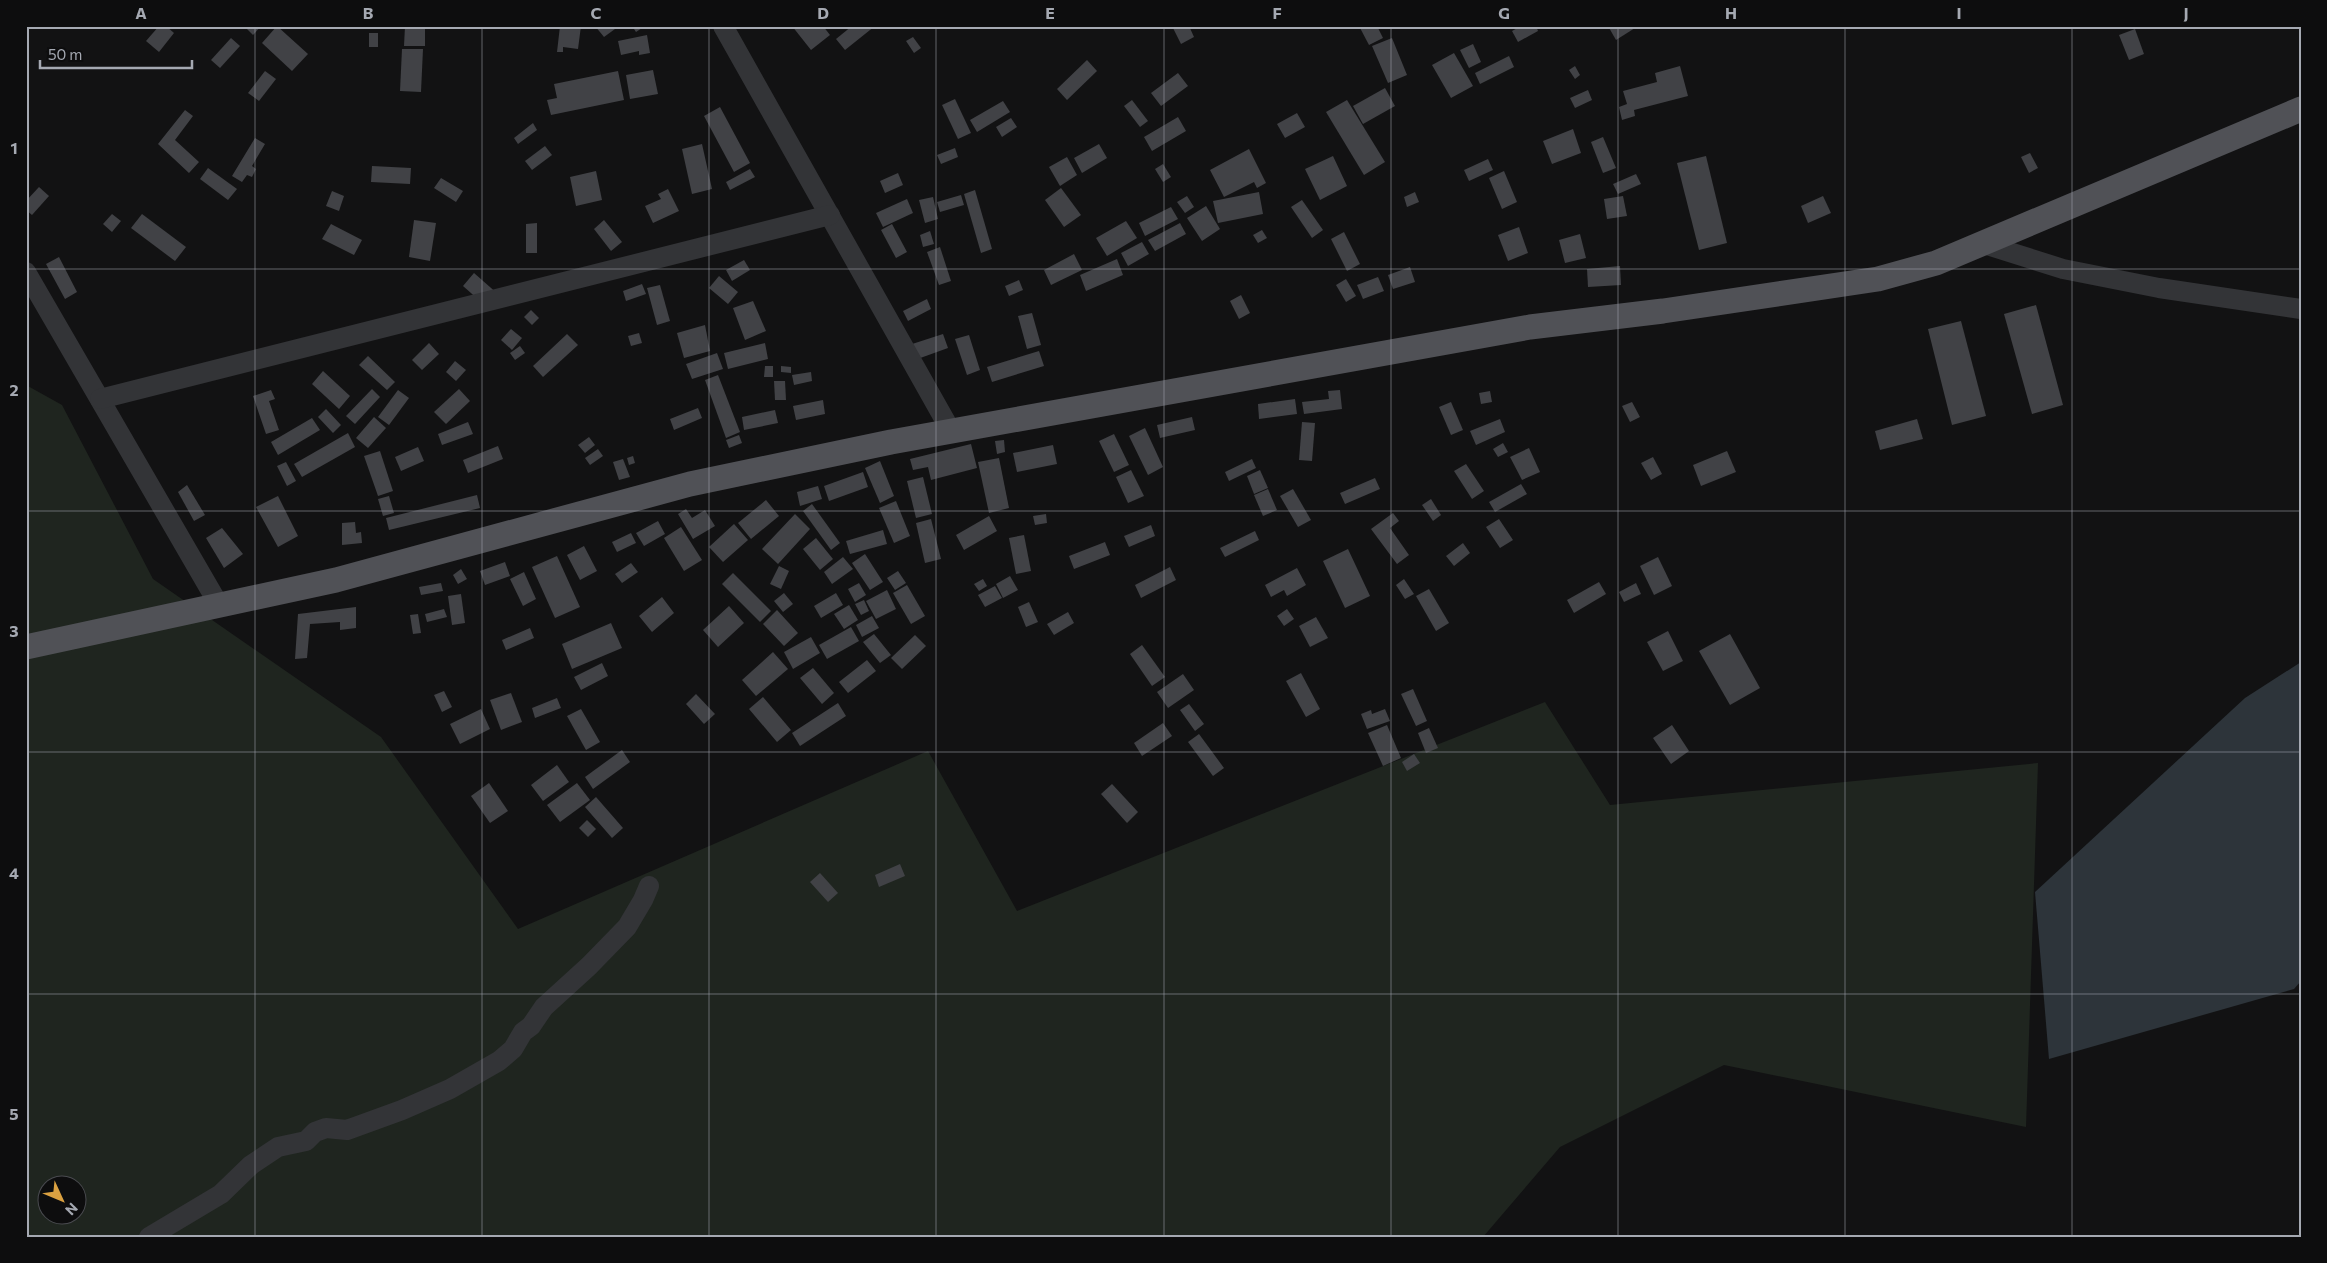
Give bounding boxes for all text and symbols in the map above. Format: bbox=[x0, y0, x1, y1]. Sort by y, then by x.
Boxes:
text: A bbox=[135, 3, 147, 22]
text: B bbox=[363, 3, 374, 22]
text: C bbox=[591, 3, 602, 22]
text: D bbox=[817, 3, 829, 22]
text: E bbox=[1045, 3, 1055, 22]
text: F bbox=[1272, 3, 1282, 22]
text: G bbox=[1498, 3, 1510, 22]
text: H bbox=[1725, 3, 1737, 22]
text: I bbox=[1956, 3, 1962, 22]
text: J bbox=[2183, 3, 2189, 22]
scale bar bbox=[40, 38, 192, 70]
text: 50 m bbox=[48, 45, 82, 63]
text: 1 bbox=[10, 138, 18, 157]
text: 2 bbox=[9, 380, 19, 399]
text: 3 bbox=[9, 621, 19, 640]
text: 4 bbox=[9, 863, 19, 882]
text: 5 bbox=[9, 1104, 19, 1123]
north arrow bbox=[38, 1176, 88, 1226]
text: N bbox=[62, 1200, 81, 1219]

